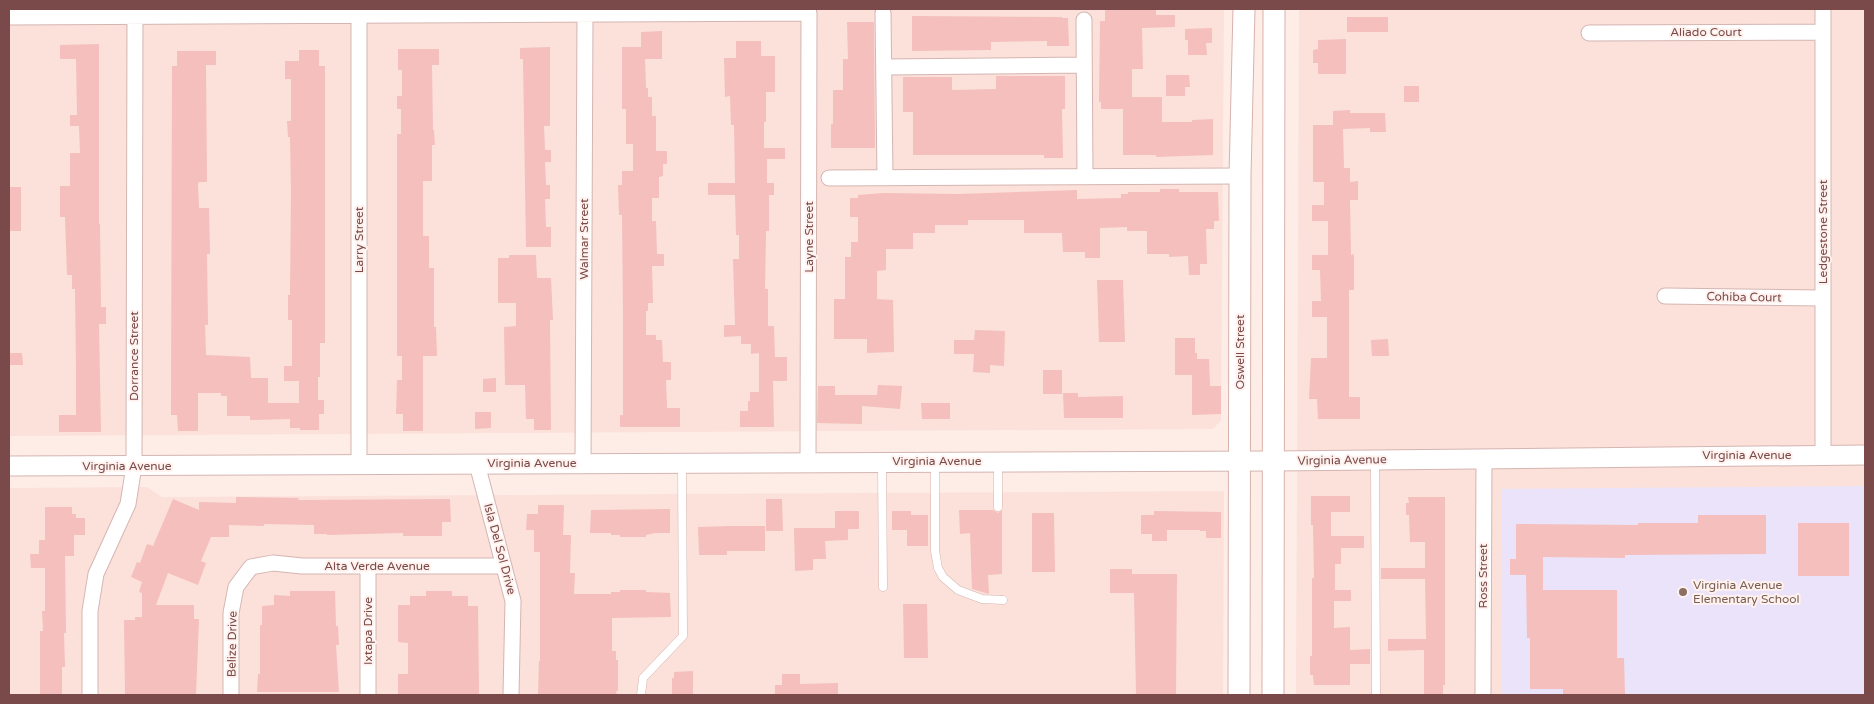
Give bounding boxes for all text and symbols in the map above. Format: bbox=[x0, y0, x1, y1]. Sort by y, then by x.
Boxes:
street label: Aliado Court bbox=[1670, 25, 1742, 39]
street label: Ledgestone Street bbox=[1816, 179, 1830, 284]
street label: Walmar Street bbox=[577, 198, 591, 280]
street label: Layne Street bbox=[802, 201, 816, 273]
street label: Larry Street bbox=[352, 206, 366, 273]
street label: Cohiba Court bbox=[1706, 289, 1782, 305]
street label: Dorrance Street bbox=[127, 311, 141, 401]
street label: Oswell Street bbox=[1233, 314, 1247, 390]
street label: Virginia Avenue bbox=[1702, 448, 1792, 462]
street label: Virginia Avenue bbox=[1297, 452, 1387, 468]
street label: Virginia Avenue bbox=[892, 454, 982, 468]
street label: Virginia Avenue bbox=[487, 456, 577, 470]
street label: Virginia Avenue bbox=[82, 459, 172, 473]
street label: Isla Del Sol Drive bbox=[481, 502, 519, 596]
street label: Ross Street bbox=[1476, 543, 1490, 608]
street label: Alta Verde Avenue bbox=[324, 559, 430, 573]
place label: Virginia Avenue Elementary School bbox=[1693, 578, 1800, 606]
marker: Virginia Avenue Elementary School bbox=[1677, 586, 1689, 598]
street label: Ixtapa Drive bbox=[361, 597, 375, 665]
street label: Belize Drive bbox=[224, 610, 240, 677]

